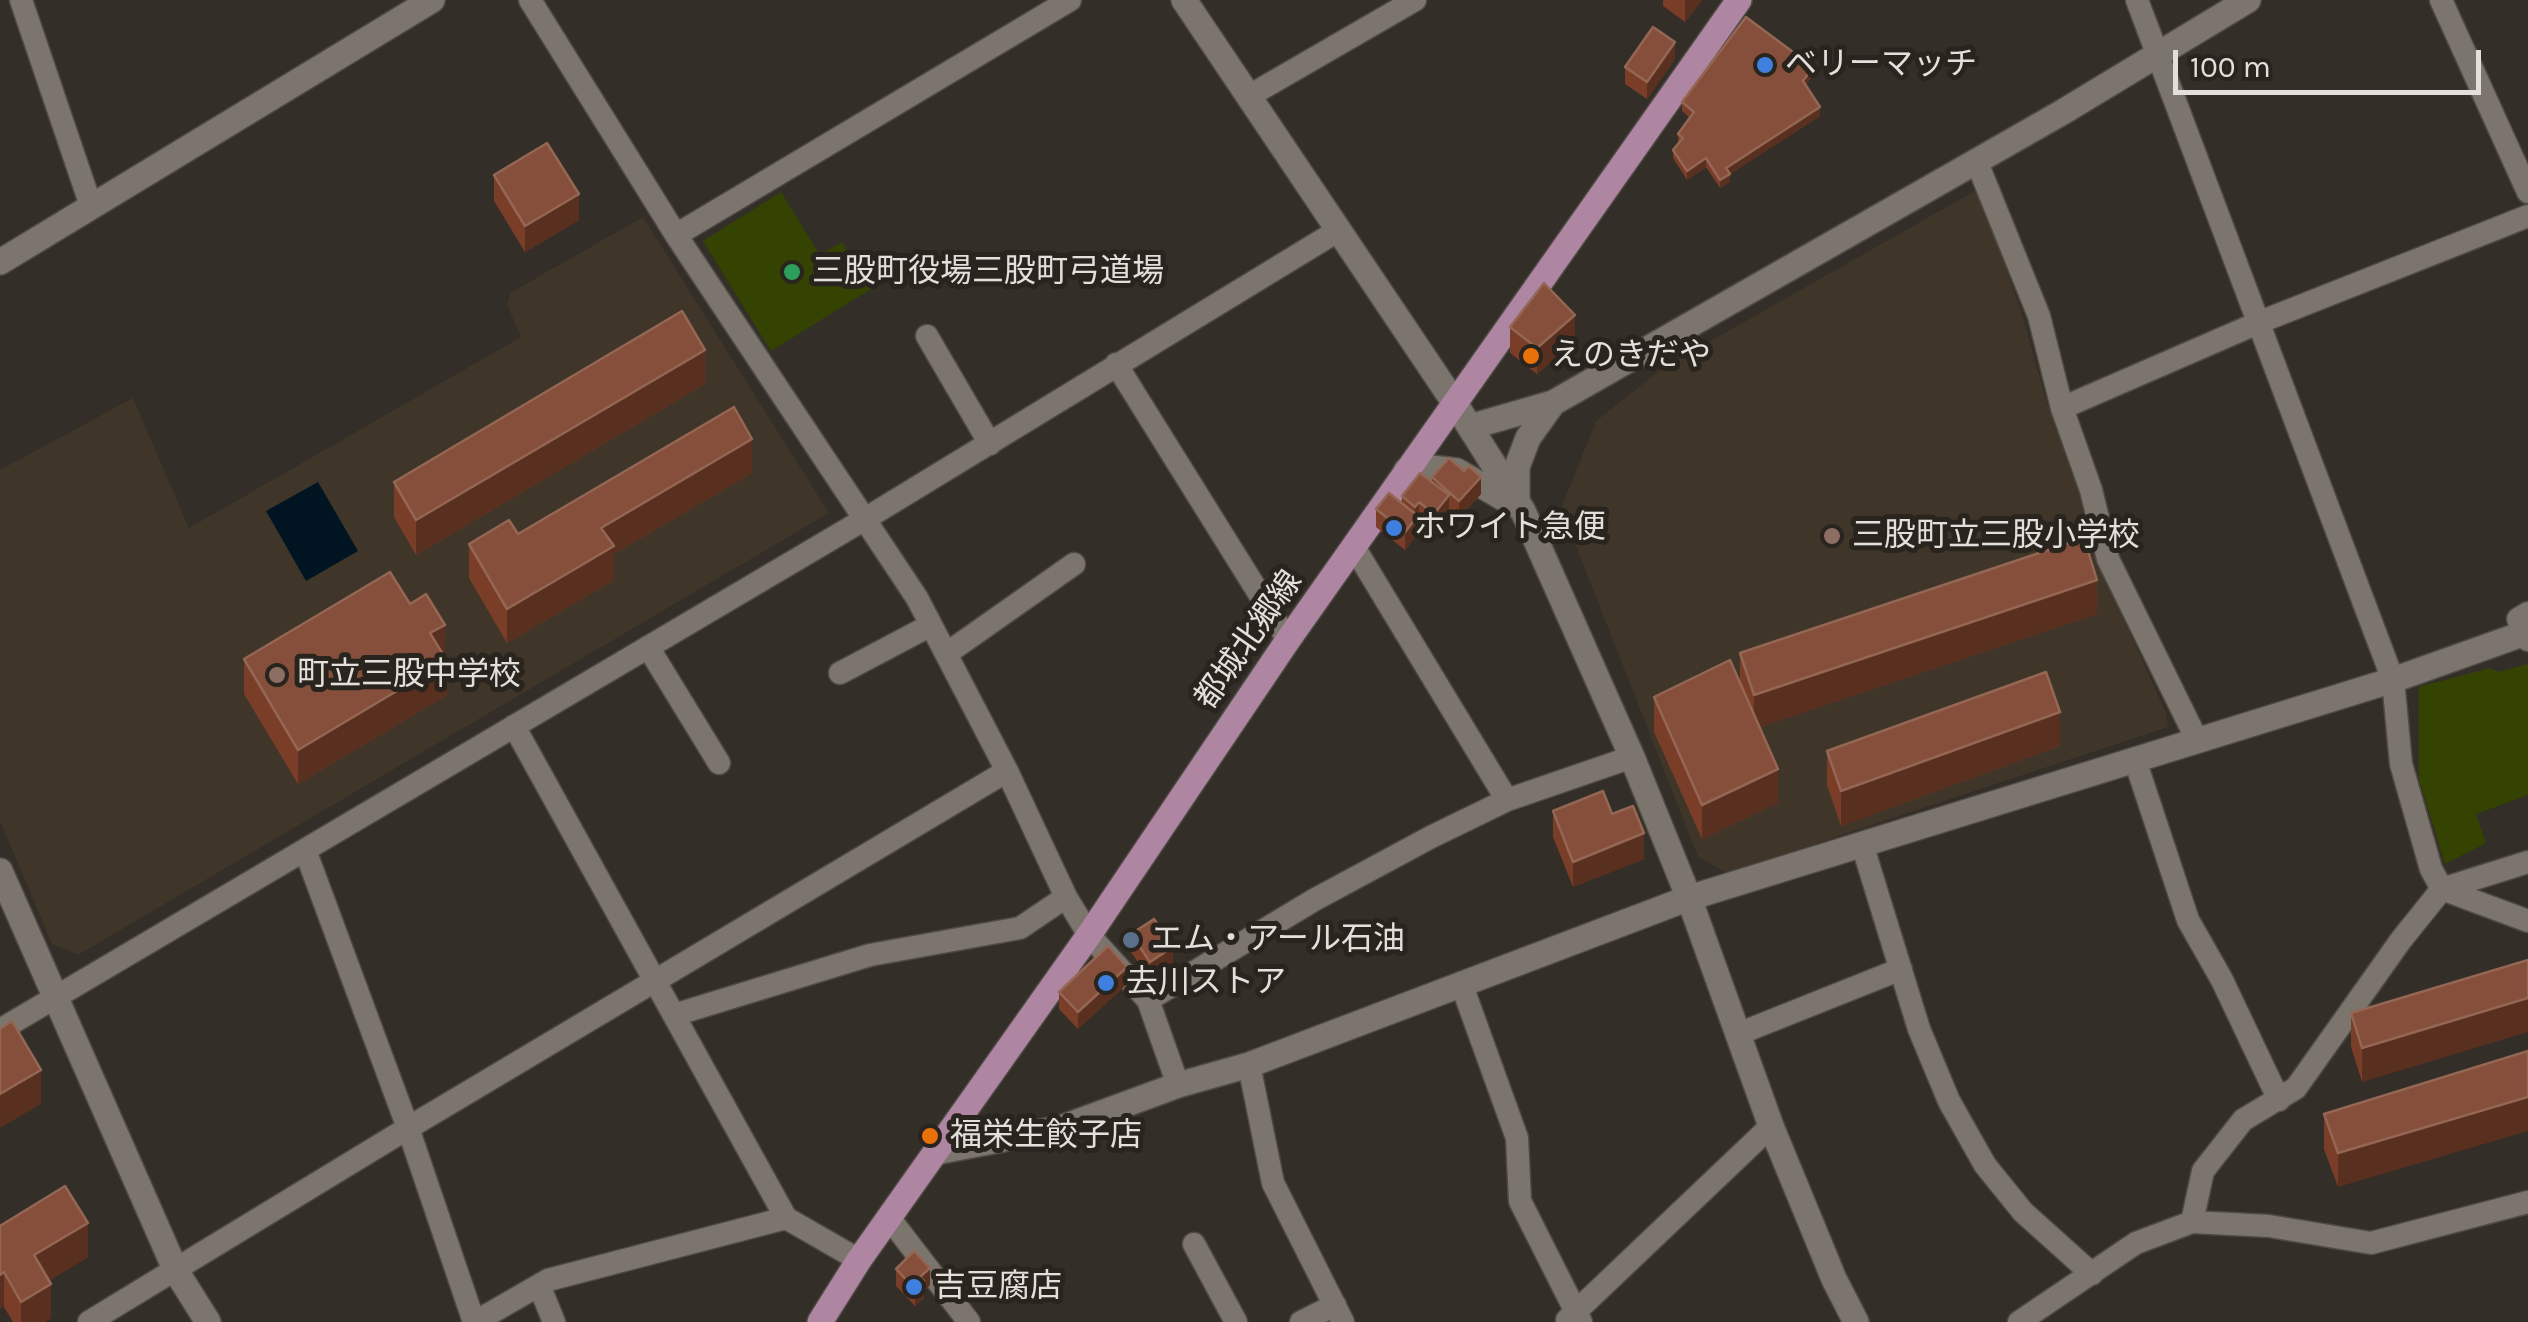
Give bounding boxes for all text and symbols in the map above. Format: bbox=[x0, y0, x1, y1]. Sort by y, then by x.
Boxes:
scale bar bbox=[2178, 30, 2486, 92]
place label: ベリーマッチ bbox=[1785, 46, 1977, 84]
text: 100 m bbox=[2190, 49, 2271, 85]
marker: ベリーマッチ bbox=[1754, 54, 1776, 76]
place label: 三股町役場三股町弓道場 bbox=[812, 253, 1164, 291]
marker: 三股町役場三股町弓道場 bbox=[781, 261, 803, 283]
place label: えのきだや bbox=[1551, 337, 1711, 375]
marker: えのきだや bbox=[1520, 345, 1542, 367]
place label: ホワイト急便 bbox=[1414, 509, 1606, 547]
marker: ホワイト急便 bbox=[1383, 517, 1405, 539]
place label: 三股町立三股小学校 bbox=[1852, 517, 2140, 555]
marker: 三股町立三股小学校 bbox=[1821, 525, 1843, 547]
street label: 都城北郷線 bbox=[1187, 563, 1311, 717]
place label: 町立三股中学校 bbox=[297, 656, 521, 694]
marker: 町立三股中学校 bbox=[266, 664, 288, 686]
place label: エム・アール石油 bbox=[1151, 921, 1405, 959]
marker: エム・アール石油 bbox=[1120, 929, 1142, 951]
place label: 去川ストア bbox=[1126, 964, 1286, 1002]
marker: 去川ストア bbox=[1095, 972, 1117, 994]
place label: 福栄生餃子店 bbox=[950, 1117, 1142, 1155]
marker: 福栄生餃子店 bbox=[919, 1125, 941, 1147]
place label: 吉豆腐店 bbox=[934, 1268, 1062, 1306]
marker: 吉豆腐店 bbox=[903, 1276, 925, 1298]

